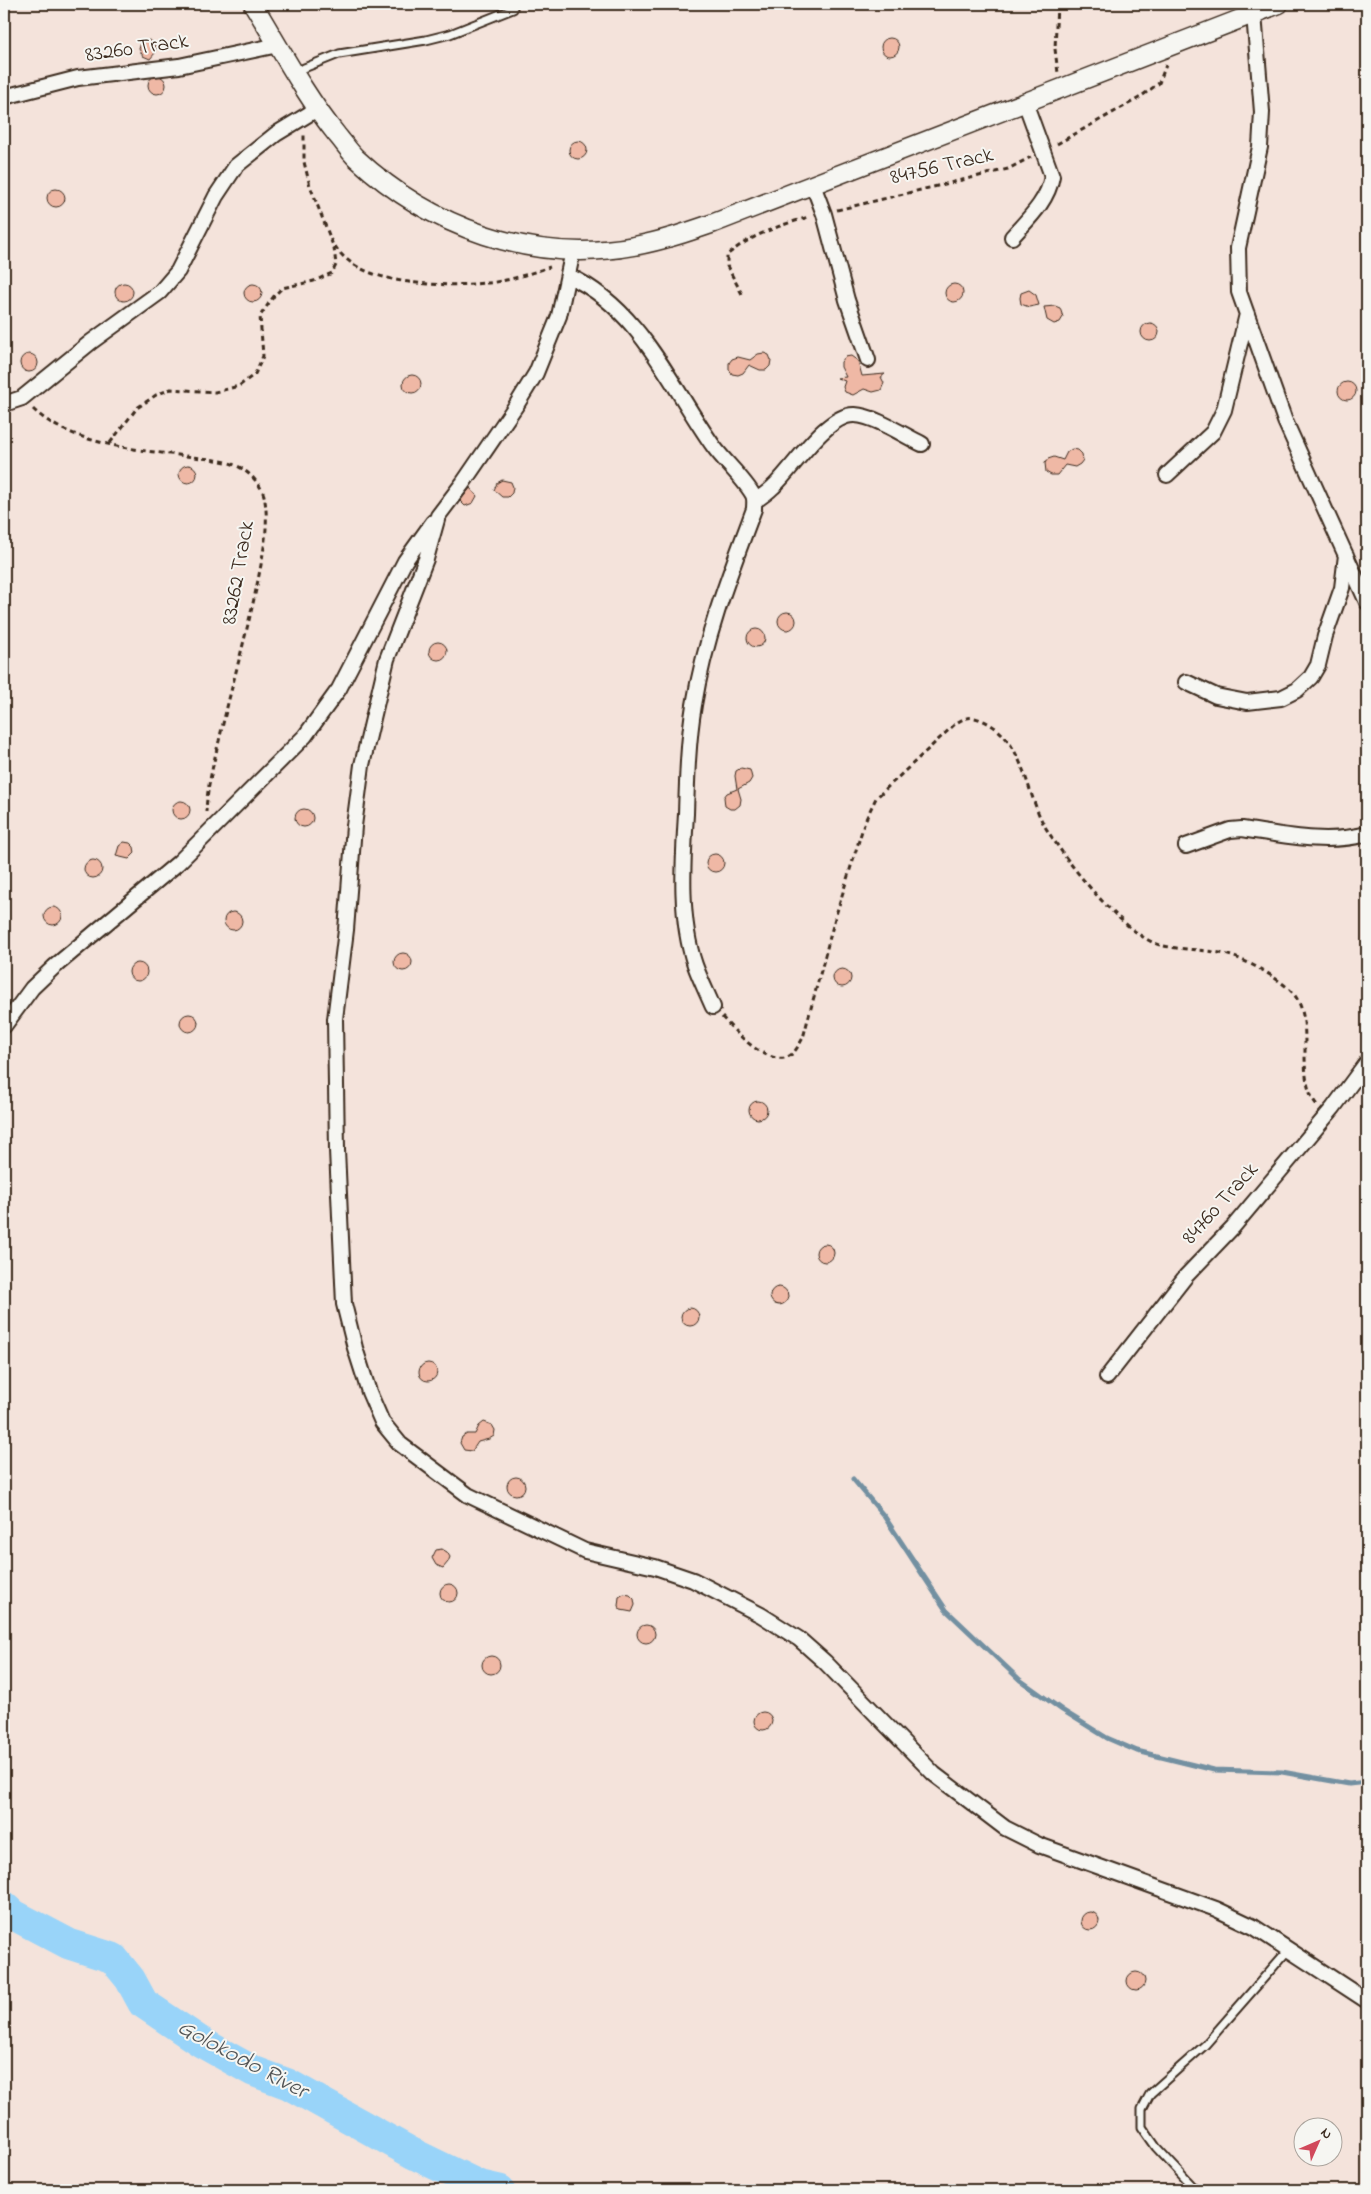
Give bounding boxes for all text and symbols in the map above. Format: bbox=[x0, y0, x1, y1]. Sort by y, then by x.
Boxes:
street label: 83260 Track bbox=[83, 26, 191, 72]
street label: 84756 Track bbox=[887, 140, 997, 194]
street label: 83262 Track bbox=[214, 518, 264, 628]
street label: 84760 Track bbox=[1175, 1155, 1267, 1253]
water label: Golokodo River bbox=[171, 2011, 316, 2110]
north arrow bbox=[1294, 2116, 1344, 2166]
text: N bbox=[1315, 2123, 1337, 2145]

